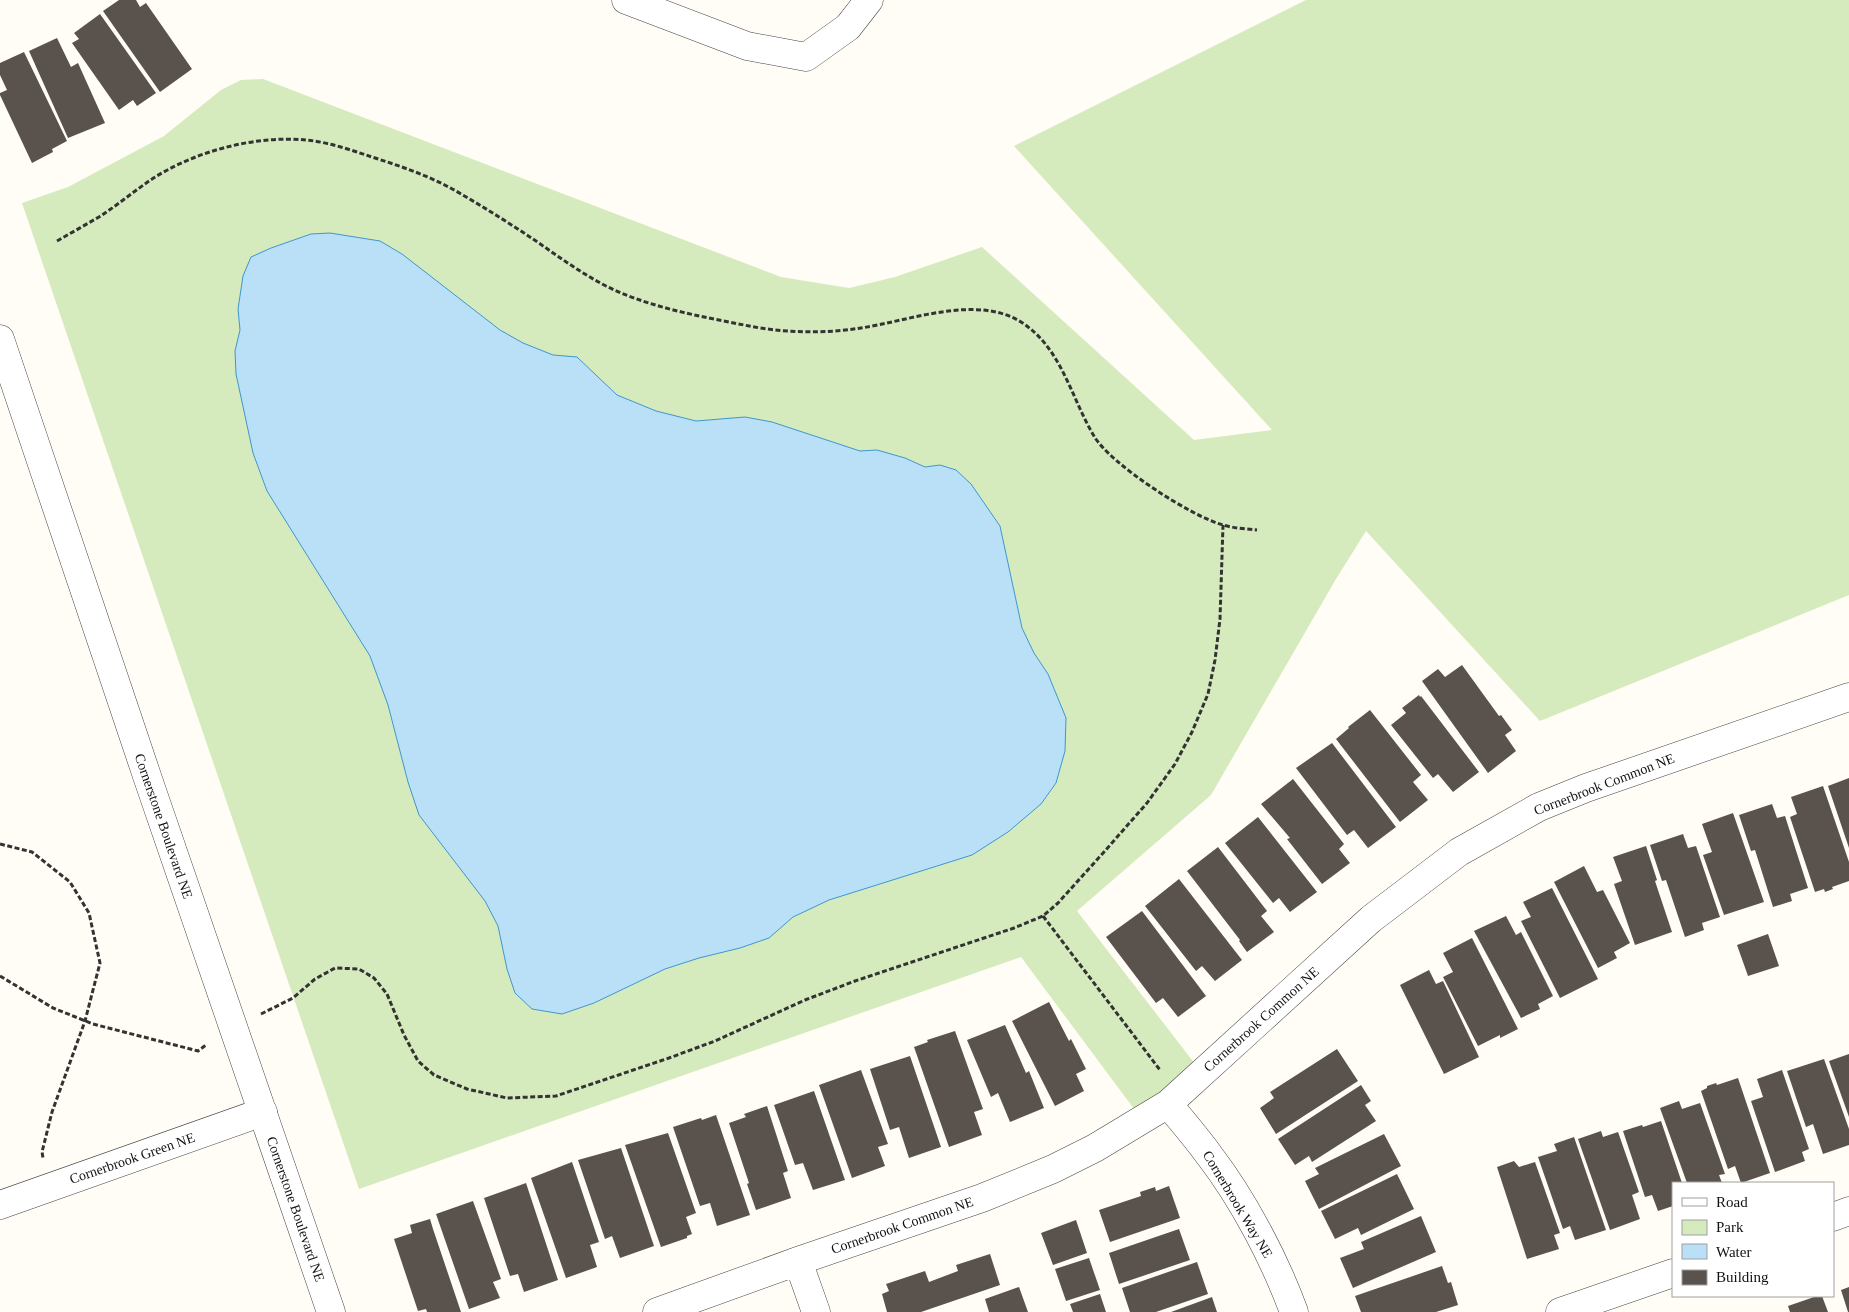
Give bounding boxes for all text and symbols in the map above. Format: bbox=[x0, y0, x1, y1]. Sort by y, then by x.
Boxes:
street label: Cornerbrook Common NE bbox=[1532, 751, 1677, 818]
street label: Cornerstone Boulevard NE bbox=[132, 752, 195, 901]
street label: Cornerbrook Common NE bbox=[1201, 964, 1322, 1075]
street label: Cornerbrook Green NE bbox=[68, 1130, 197, 1187]
street label: Cornerstone Boulevard NE bbox=[264, 1135, 327, 1284]
street label: Cornerbrook Way NE bbox=[1200, 1148, 1275, 1261]
legend bbox=[1672, 1182, 1834, 1297]
street label: Cornerbrook Common NE bbox=[829, 1194, 975, 1257]
text: Road bbox=[1716, 1194, 1748, 1210]
text: Park bbox=[1716, 1219, 1744, 1235]
text: Water bbox=[1716, 1244, 1751, 1260]
text: Building bbox=[1716, 1269, 1769, 1285]

